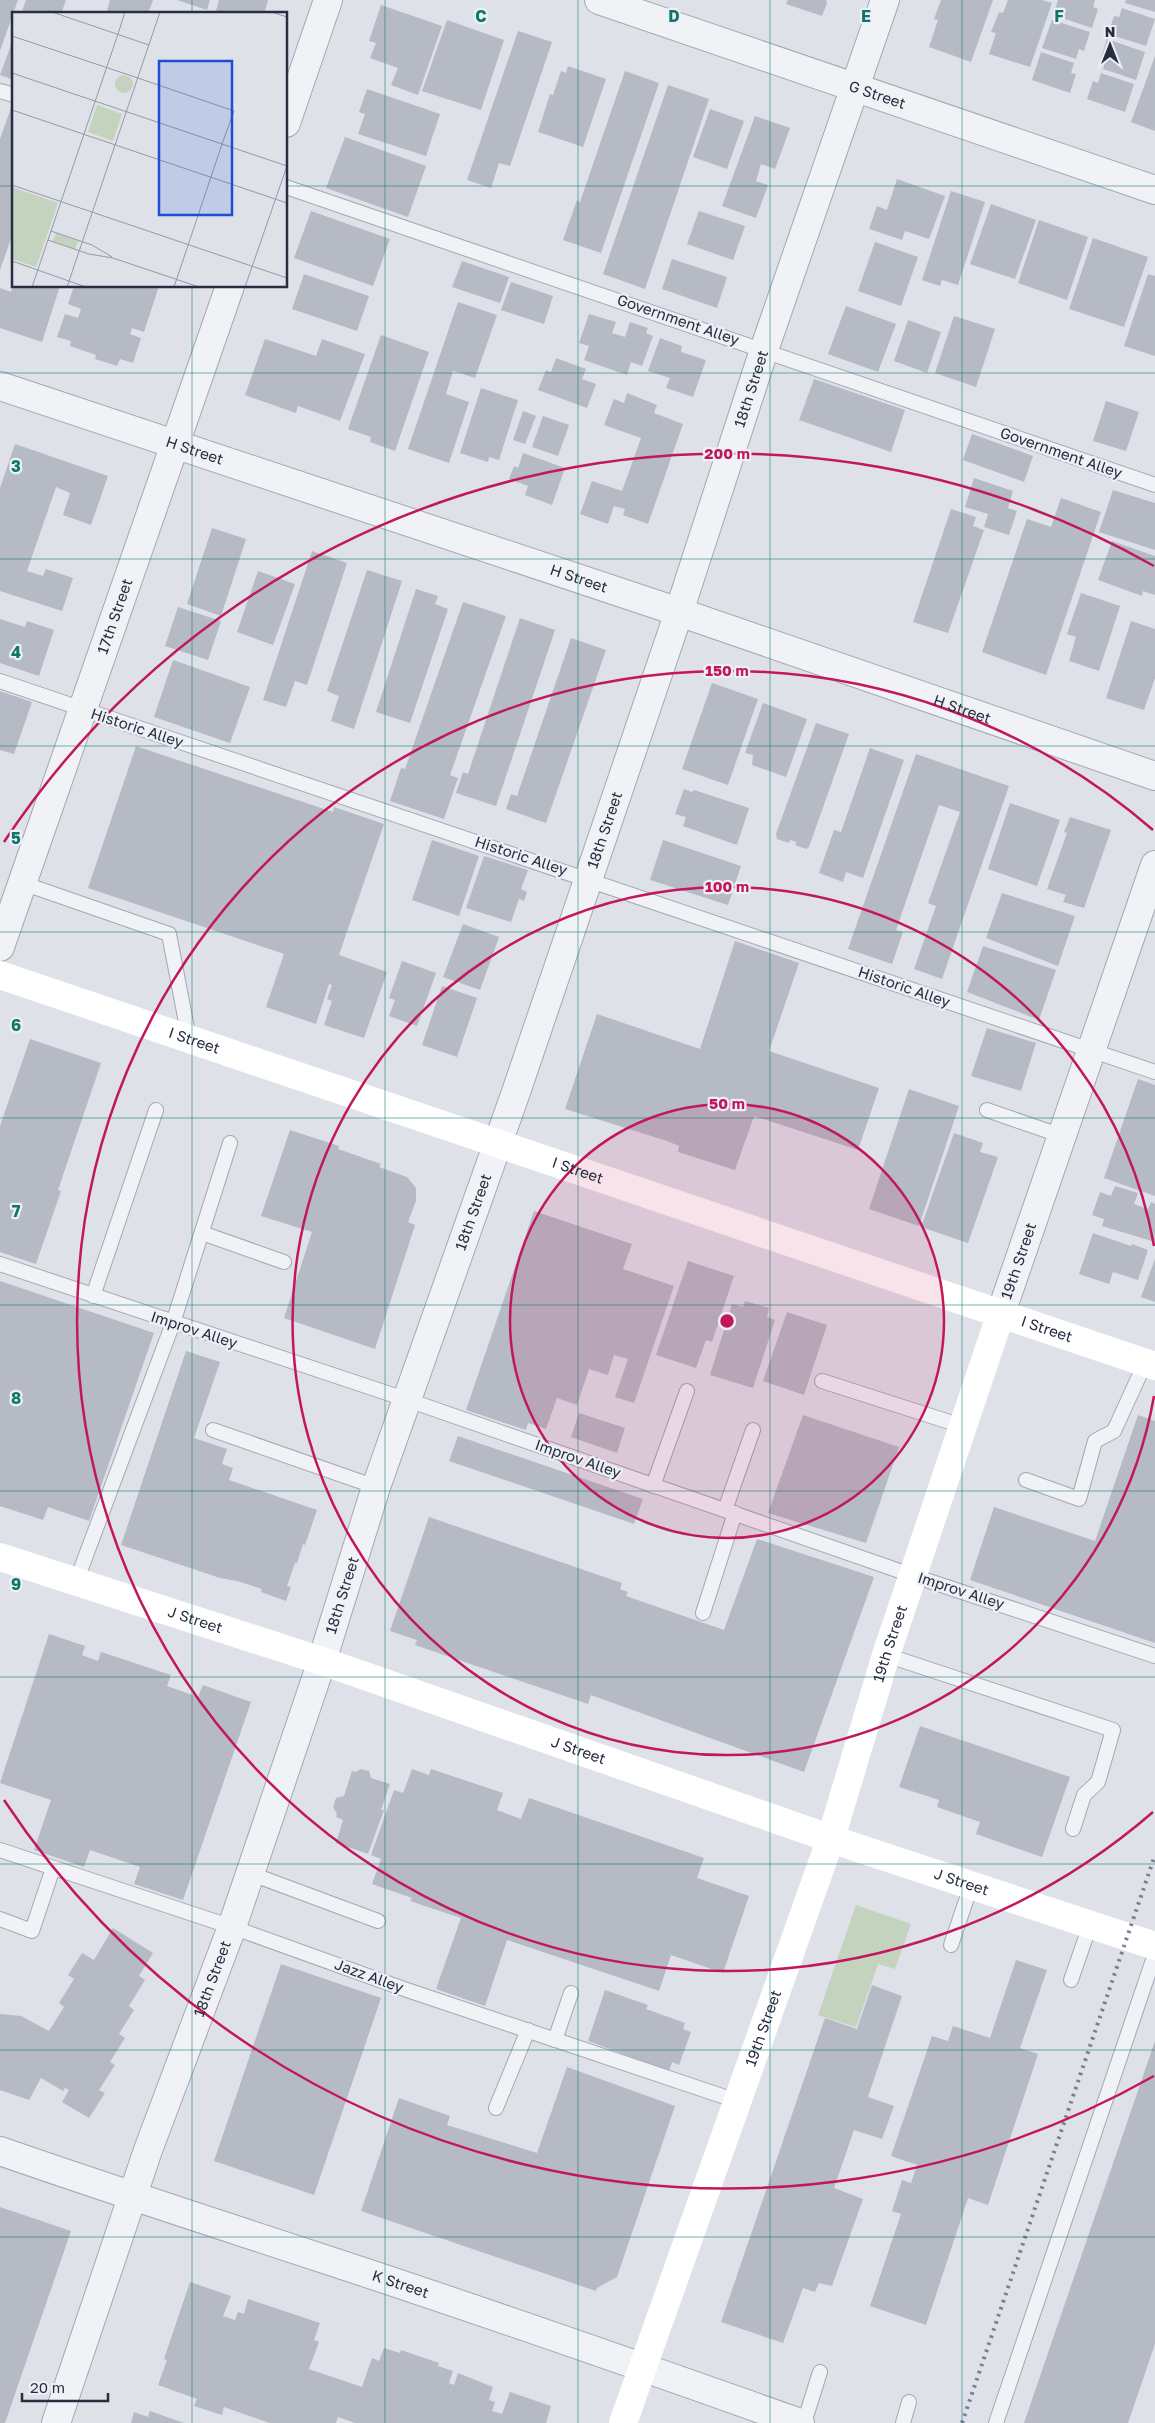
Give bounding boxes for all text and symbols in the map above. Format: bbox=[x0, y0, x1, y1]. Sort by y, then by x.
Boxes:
text: C bbox=[475, 6, 487, 26]
text: D bbox=[668, 6, 680, 26]
text: E bbox=[861, 6, 871, 26]
text: F bbox=[1054, 6, 1064, 26]
inset map bbox=[12, 12, 288, 288]
north arrow bbox=[1085, 20, 1135, 70]
text: N bbox=[1105, 23, 1115, 40]
street label: G Street bbox=[847, 76, 908, 112]
street label: Government Alley bbox=[615, 290, 742, 349]
street label: 18th Street bbox=[730, 348, 771, 429]
street label: Government Alley bbox=[998, 423, 1125, 482]
street label: H Street bbox=[164, 432, 226, 468]
text: 200 m bbox=[704, 444, 750, 462]
text: 3 bbox=[11, 456, 21, 476]
street label: H Street bbox=[548, 560, 610, 596]
street label: 17th Street bbox=[93, 576, 136, 656]
text: 4 bbox=[11, 642, 21, 662]
text: 150 m bbox=[705, 661, 749, 679]
street label: H Street bbox=[931, 690, 993, 727]
street label: Historic Alley bbox=[89, 704, 186, 751]
street label: 18th Street bbox=[583, 789, 625, 871]
text: 5 bbox=[11, 828, 21, 848]
street label: Historic Alley bbox=[473, 832, 570, 879]
text: 100 m bbox=[705, 877, 749, 895]
street label: Historic Alley bbox=[856, 962, 953, 1010]
text: 6 bbox=[11, 1015, 21, 1035]
street label: I Street bbox=[167, 1023, 222, 1057]
text: 50 m bbox=[709, 1094, 745, 1112]
street label: I Street bbox=[550, 1153, 606, 1187]
street label: 18th Street bbox=[451, 1171, 494, 1252]
text: 7 bbox=[12, 1201, 21, 1221]
street label: 19th Street bbox=[996, 1220, 1039, 1301]
street label: Improv Alley bbox=[149, 1307, 240, 1352]
street label: I Street bbox=[1019, 1311, 1075, 1345]
centre of rings bbox=[718, 1312, 736, 1330]
text: 8 bbox=[11, 1388, 21, 1408]
street label: Improv Alley bbox=[533, 1435, 624, 1481]
street label: 18th Street bbox=[321, 1554, 362, 1636]
street label: Improv Alley bbox=[916, 1568, 1007, 1613]
text: 9 bbox=[11, 1574, 21, 1594]
street label: J Street bbox=[166, 1602, 225, 1636]
street label: 19th Street bbox=[868, 1603, 910, 1684]
street label: J Street bbox=[549, 1732, 608, 1767]
street label: J Street bbox=[932, 1864, 991, 1899]
street label: 18th Street bbox=[189, 1938, 234, 2019]
street label: Jazz Alley bbox=[332, 1954, 407, 1996]
street label: 19th Street bbox=[741, 1987, 784, 2068]
street label: K Street bbox=[370, 2266, 431, 2301]
scale bar bbox=[22, 2370, 109, 2402]
text: 20 m bbox=[30, 2378, 65, 2396]

